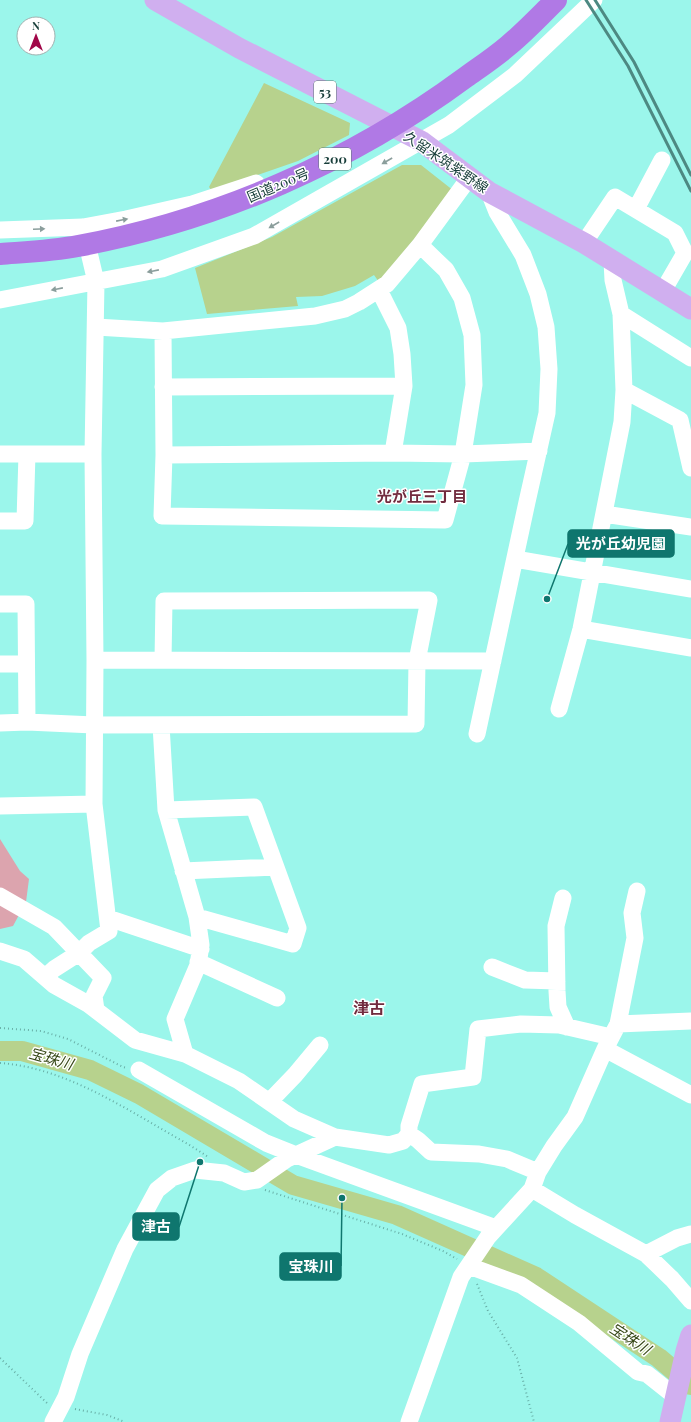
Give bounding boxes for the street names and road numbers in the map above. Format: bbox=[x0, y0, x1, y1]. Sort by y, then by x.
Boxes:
road number: 53 bbox=[314, 81, 336, 103]
street label: 久留米筑紫野線 bbox=[400, 126, 492, 197]
road number: 200 bbox=[319, 148, 351, 170]
street label: 国道200号 bbox=[244, 163, 312, 206]

